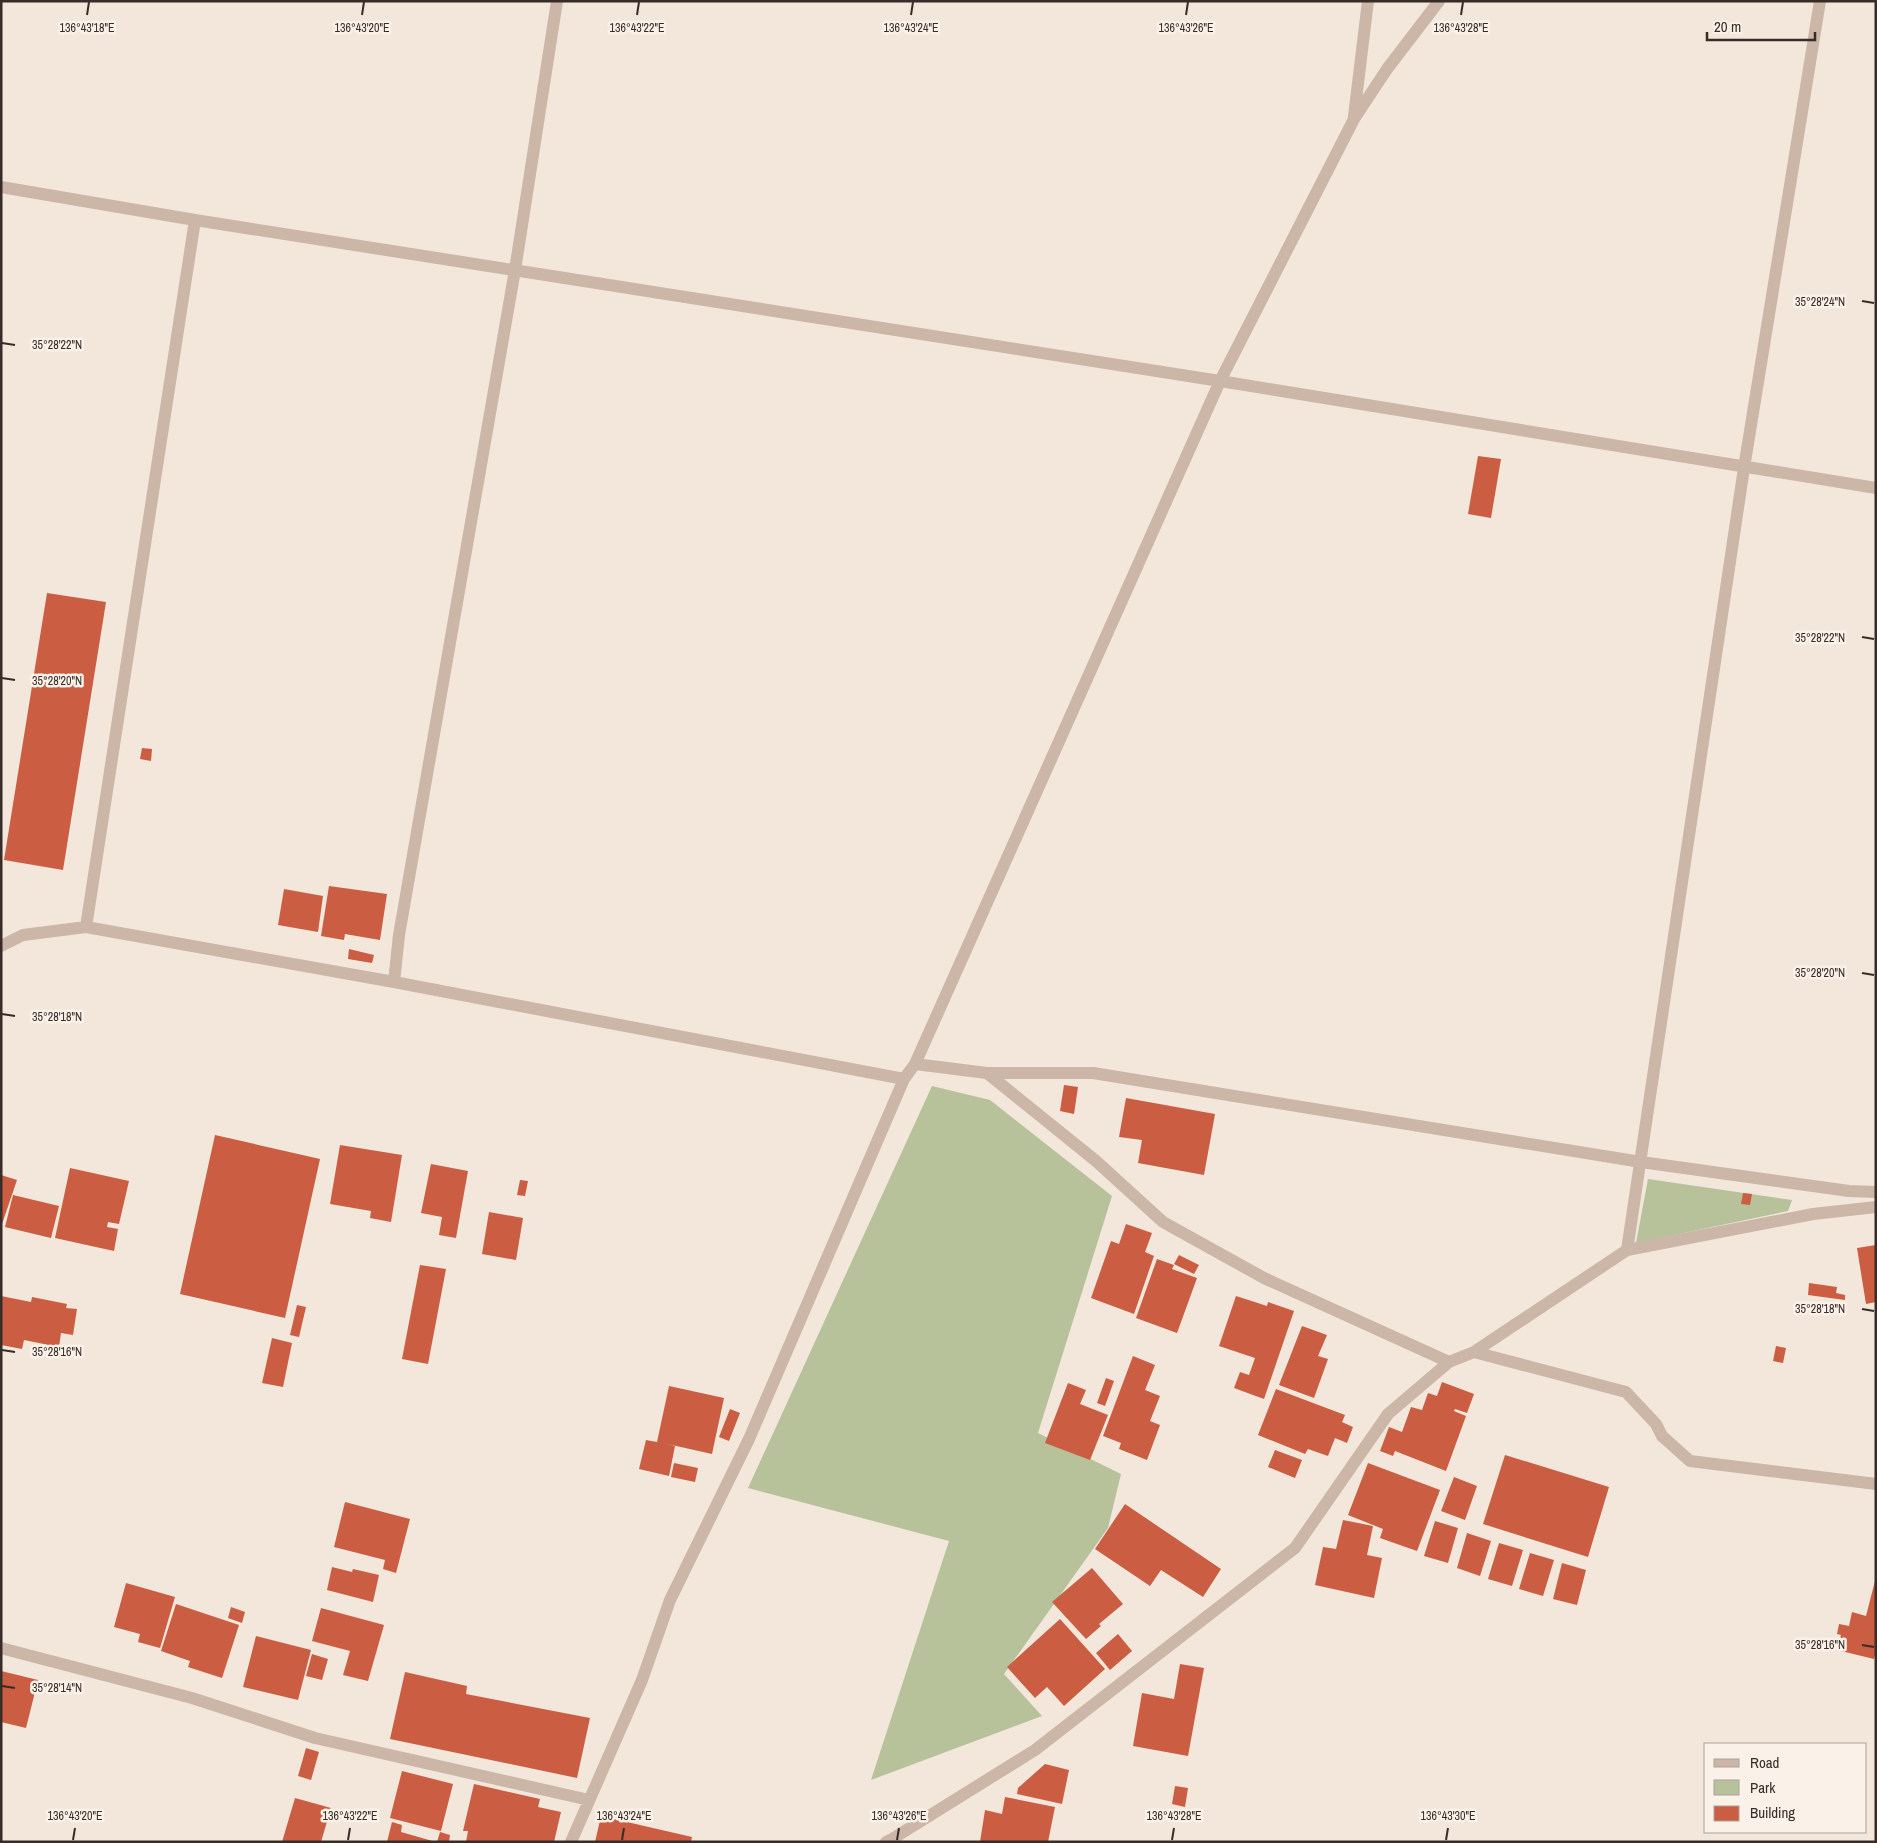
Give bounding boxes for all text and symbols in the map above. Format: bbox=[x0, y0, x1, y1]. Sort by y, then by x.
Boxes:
scale bar bbox=[1707, 10, 1814, 42]
text: 20 m bbox=[1714, 16, 1741, 37]
text: 136°43'18"E bbox=[59, 20, 115, 36]
text: 136°43'20"E bbox=[334, 20, 390, 36]
text: 136°43'22"E bbox=[609, 20, 665, 36]
text: 136°43'24"E bbox=[883, 20, 939, 36]
text: 136°43'26"E bbox=[1158, 20, 1214, 36]
text: 136°43'28"E bbox=[1433, 20, 1489, 36]
text: 35°28'24"N bbox=[1795, 294, 1845, 310]
text: 35°28'22"N bbox=[32, 337, 82, 353]
text: 35°28'22"N bbox=[1795, 630, 1845, 646]
text: 35°28'20"N bbox=[32, 673, 82, 689]
text: 35°28'20"N bbox=[1795, 965, 1845, 981]
text: 35°28'18"N bbox=[32, 1009, 82, 1025]
text: 35°28'18"N bbox=[1795, 1301, 1845, 1317]
text: 35°28'16"N bbox=[32, 1344, 82, 1360]
text: 35°28'16"N bbox=[1795, 1637, 1845, 1653]
text: 35°28'14"N bbox=[32, 1680, 82, 1696]
legend bbox=[1704, 1743, 1867, 1833]
text: Road bbox=[1750, 1752, 1779, 1773]
text: Park bbox=[1750, 1777, 1776, 1798]
text: Building bbox=[1750, 1802, 1795, 1823]
text: 136°43'20"E bbox=[47, 1808, 103, 1824]
text: 136°43'22"E bbox=[322, 1808, 378, 1824]
text: 136°43'24"E bbox=[596, 1808, 652, 1824]
text: 136°43'26"E bbox=[871, 1808, 927, 1824]
text: 136°43'28"E bbox=[1146, 1808, 1202, 1824]
text: 136°43'30"E bbox=[1420, 1808, 1476, 1824]

